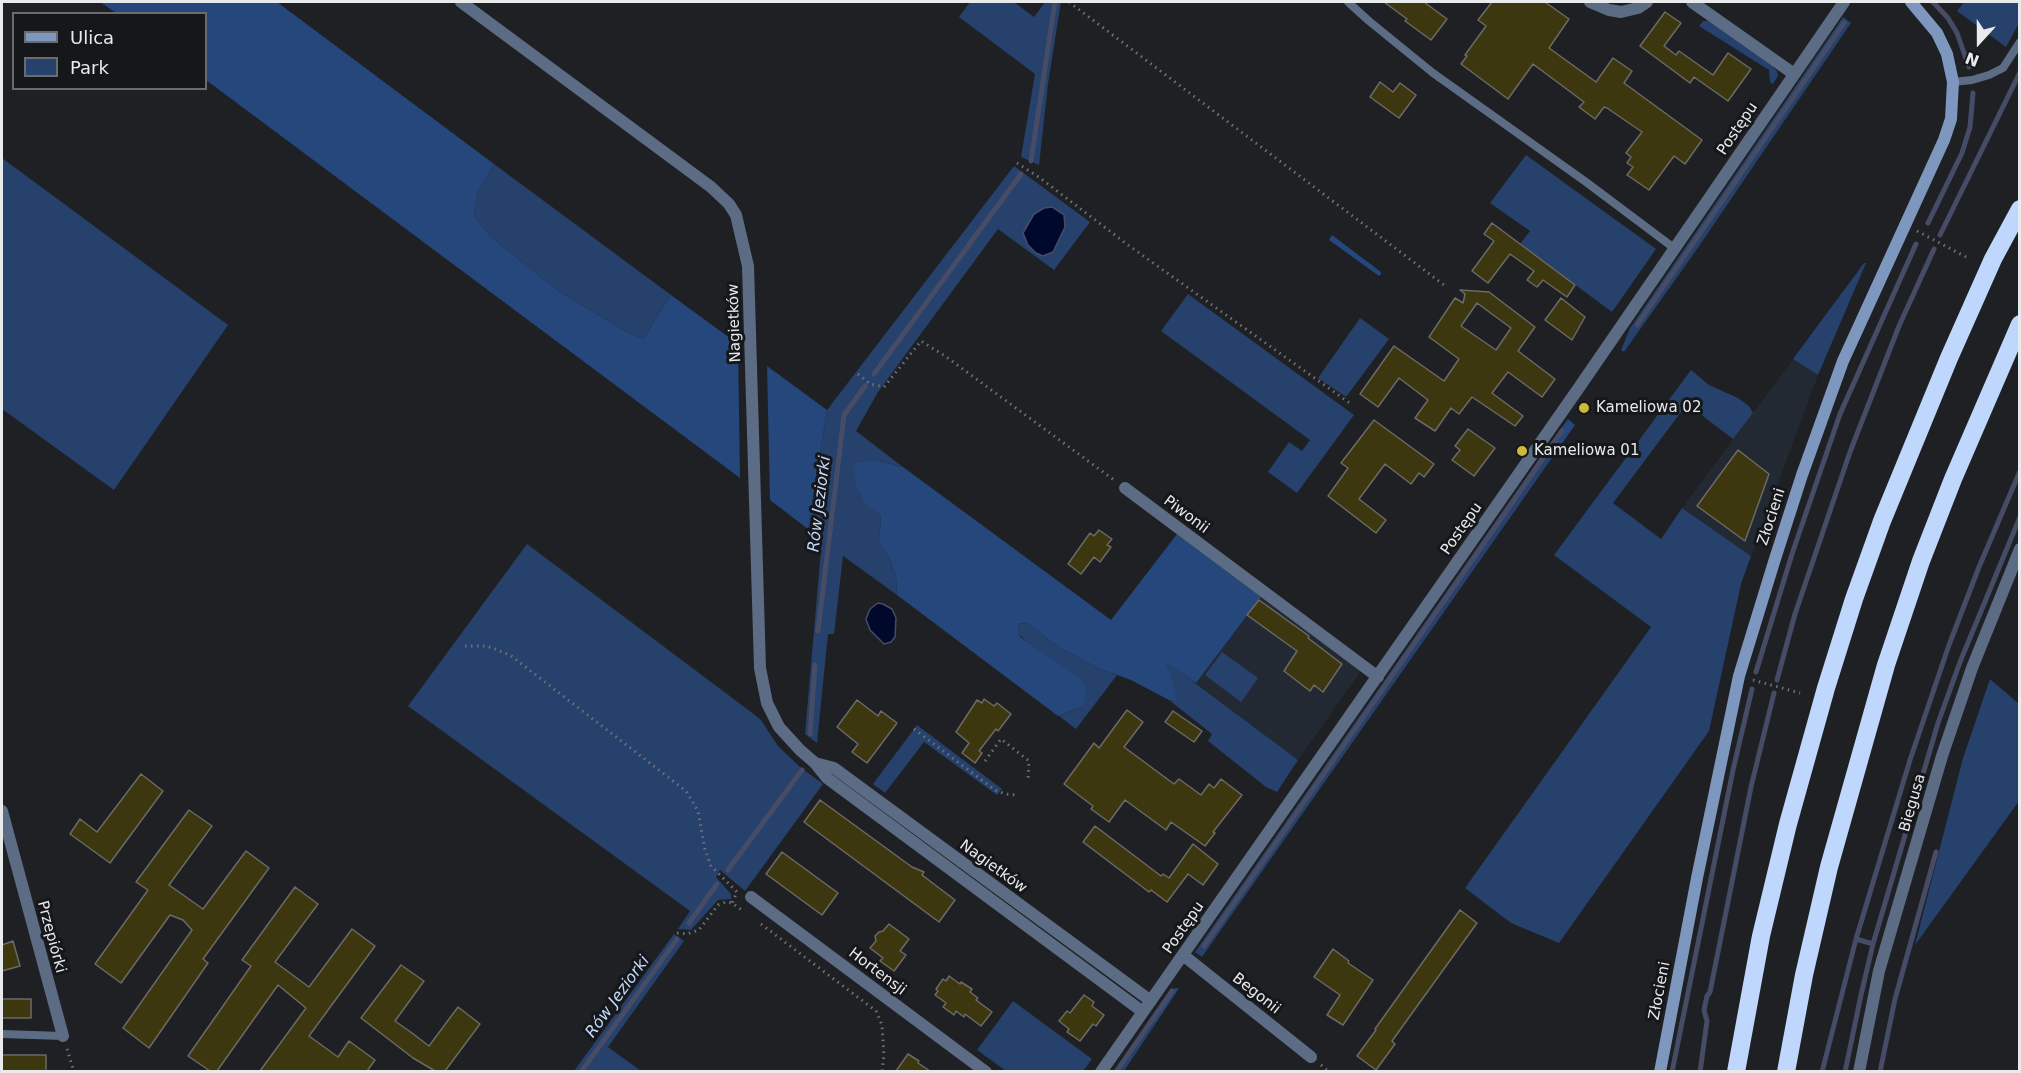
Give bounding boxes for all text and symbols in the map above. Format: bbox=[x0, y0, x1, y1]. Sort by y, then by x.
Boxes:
legend bbox=[12, 12, 207, 90]
north arrow bbox=[1949, 12, 2009, 72]
text: Ulica bbox=[70, 27, 114, 48]
text: N bbox=[1963, 48, 1982, 71]
text: Park bbox=[70, 57, 109, 78]
street label: Postępu bbox=[1714, 99, 1762, 159]
street label: Nagietków bbox=[725, 283, 745, 363]
place label: Kameliowa 02 bbox=[1596, 399, 1701, 417]
marker: Kameliowa 02 bbox=[1577, 401, 1591, 415]
place label: Kameliowa 01 bbox=[1534, 442, 1639, 460]
marker: Kameliowa 01 bbox=[1515, 444, 1529, 458]
water label: Rów Jeziorki bbox=[805, 455, 835, 553]
street label: Złocieni bbox=[1754, 486, 1790, 548]
street label: Piwonii bbox=[1160, 492, 1212, 538]
street label: Postępu bbox=[1438, 499, 1486, 559]
street label: Biegusa bbox=[1896, 772, 1930, 834]
street label: Nagietków bbox=[956, 837, 1030, 897]
street label: Postępu bbox=[1160, 898, 1208, 958]
street label: Przepiórki bbox=[33, 899, 69, 975]
street label: Hortensji bbox=[845, 945, 909, 999]
water label: Rów Jeziorki bbox=[582, 952, 654, 1042]
street label: Złocieni bbox=[1646, 960, 1674, 1022]
street label: Begonii bbox=[1228, 970, 1284, 1018]

